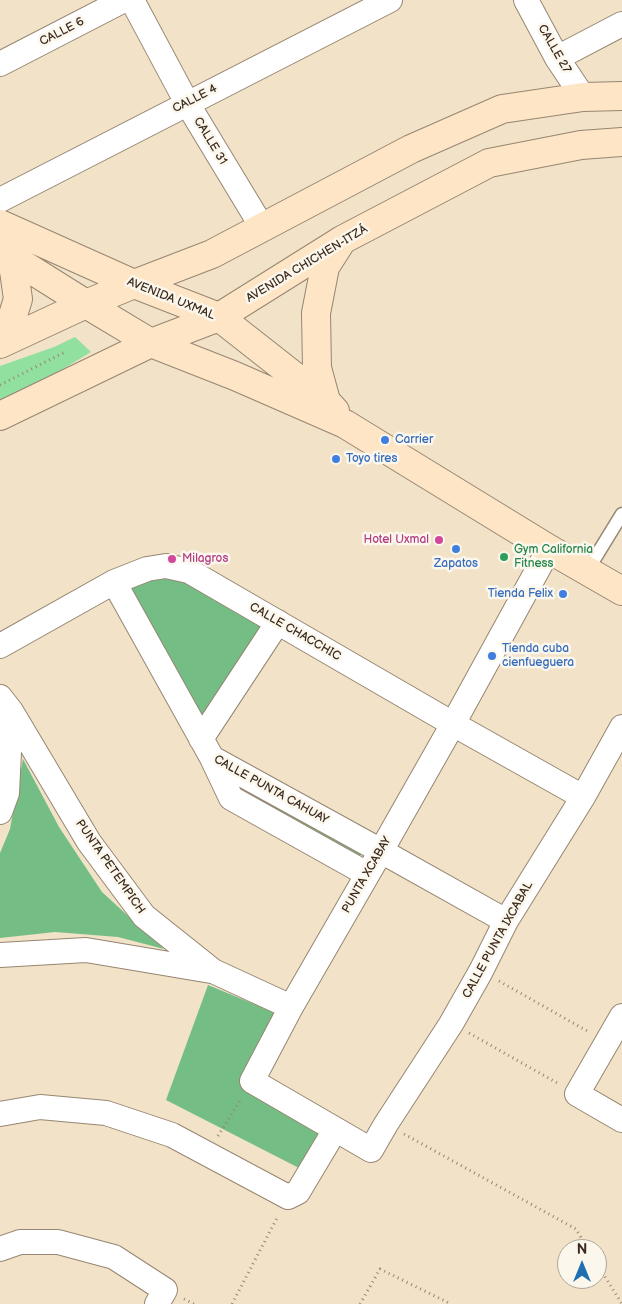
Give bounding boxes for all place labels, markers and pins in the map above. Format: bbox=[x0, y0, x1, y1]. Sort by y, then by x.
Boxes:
place label: Carrier bbox=[395, 433, 433, 447]
marker: Carrier bbox=[379, 434, 391, 446]
place label: Toyo tires bbox=[346, 452, 397, 466]
marker: Toyo tires bbox=[330, 453, 342, 465]
place label: Hotel Uxmal bbox=[363, 533, 429, 547]
marker: Hotel Uxmal bbox=[433, 534, 445, 546]
marker: Zapatos bbox=[450, 543, 462, 555]
place label: Gym California Fitness bbox=[514, 543, 593, 571]
marker: Gym California Fitness bbox=[498, 551, 510, 563]
place label: Milagros bbox=[182, 552, 228, 566]
marker: Milagros bbox=[166, 553, 178, 565]
place label: Zapatos bbox=[434, 557, 478, 571]
place label: Tienda Felix bbox=[488, 587, 553, 601]
marker: Tienda Felix bbox=[557, 588, 569, 600]
place label: Tienda cuba cienfueguera bbox=[502, 642, 574, 670]
marker: Tienda cuba cienfueguera bbox=[486, 650, 498, 662]

